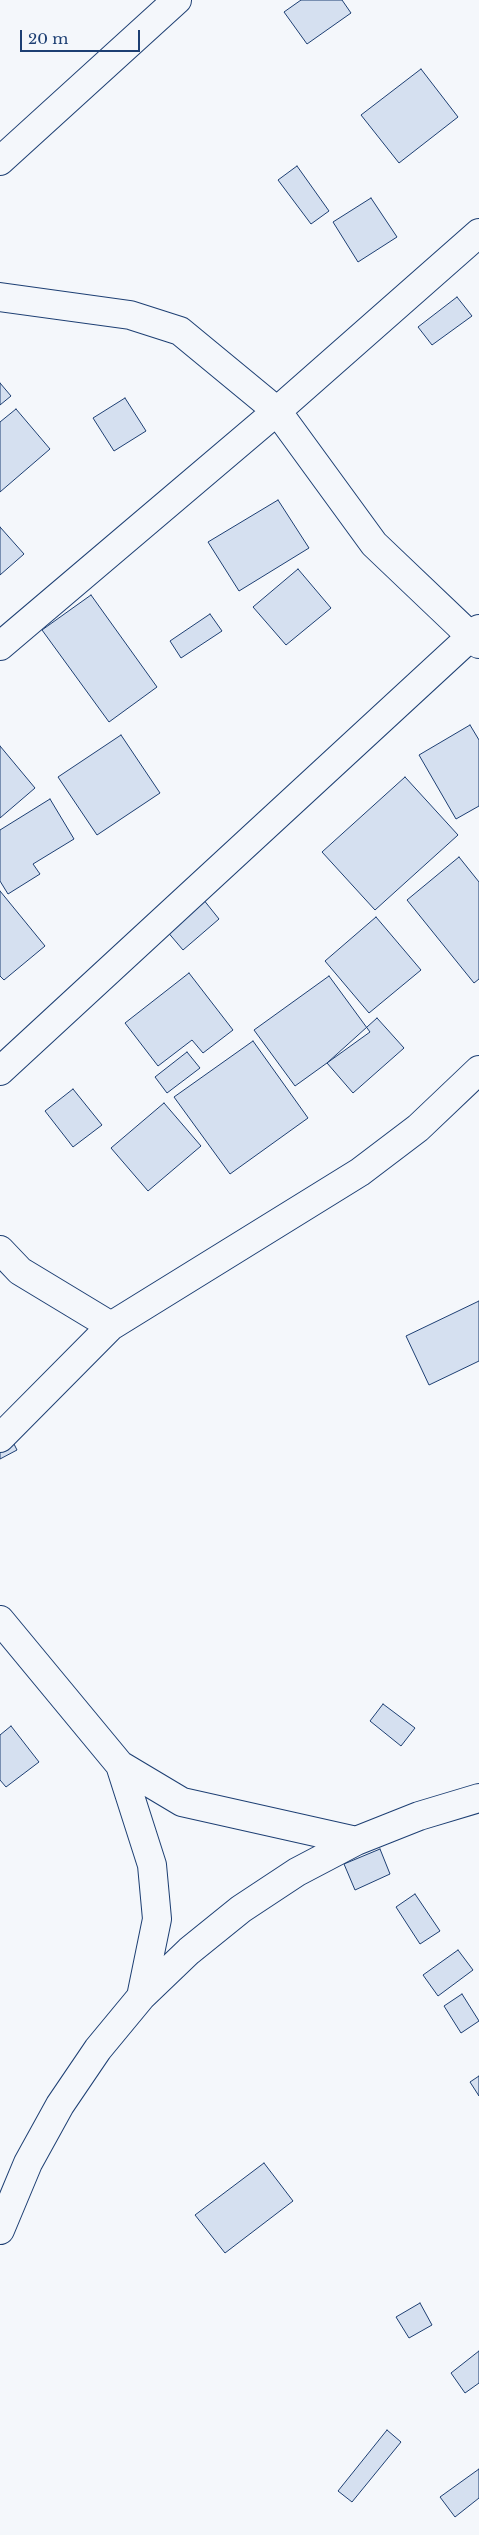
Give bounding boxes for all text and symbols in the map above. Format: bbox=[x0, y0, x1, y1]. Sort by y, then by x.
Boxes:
scale bar bbox=[22, 20, 142, 52]
text: 20 m bbox=[28, 29, 68, 48]

